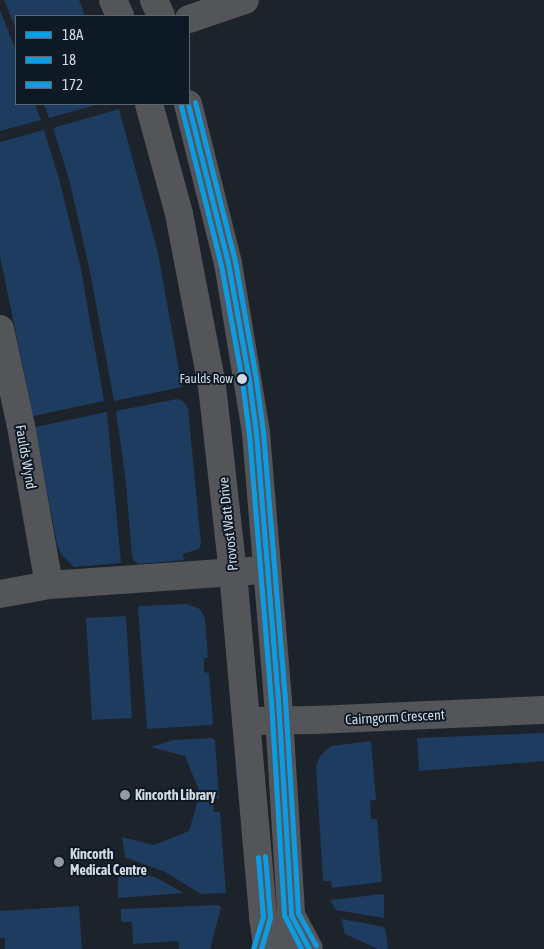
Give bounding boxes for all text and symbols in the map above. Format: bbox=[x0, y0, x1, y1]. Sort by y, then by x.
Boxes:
legend bbox=[15, 15, 190, 105]
text: 18A bbox=[62, 26, 83, 43]
text: 18 bbox=[62, 51, 76, 68]
text: 172 bbox=[62, 76, 83, 93]
place label: Faulds Row bbox=[180, 371, 233, 387]
marker: Faulds Row bbox=[237, 374, 247, 384]
street label: Faulds Wynd bbox=[12, 424, 40, 490]
street label: Provost Watt Drive bbox=[215, 476, 241, 572]
street label: Cairngorm Crescent bbox=[345, 706, 445, 728]
place label: Kincorth Library bbox=[135, 787, 216, 803]
marker: Kincorth Library bbox=[119, 789, 131, 801]
place label: Kincorth Medical Centre bbox=[70, 846, 147, 879]
marker: Kincorth Medical Centre bbox=[52, 855, 66, 869]

